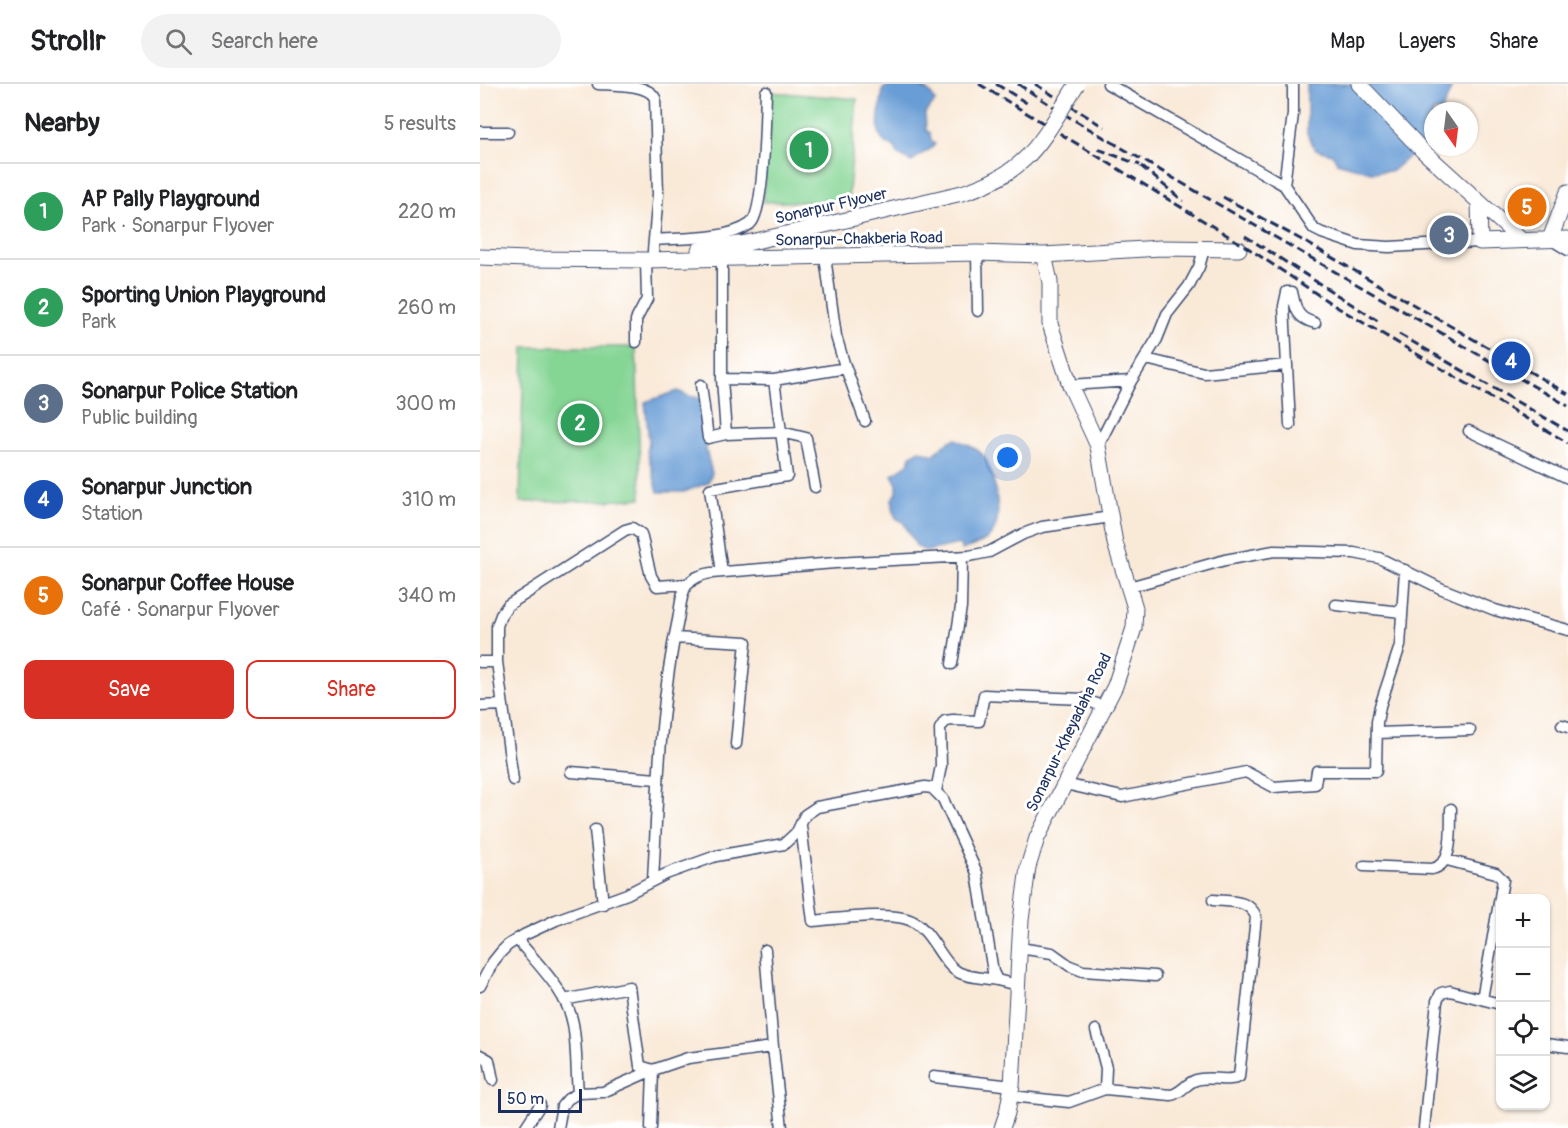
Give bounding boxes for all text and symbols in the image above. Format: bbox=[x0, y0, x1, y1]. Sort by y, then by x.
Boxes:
search box bbox=[141, 14, 561, 68]
text: Strollr bbox=[30, 24, 105, 59]
icon: search bbox=[162, 25, 195, 58]
text: Search here bbox=[210, 27, 318, 55]
text: Map bbox=[1330, 28, 1365, 55]
text: Layers bbox=[1398, 28, 1456, 55]
text: Share bbox=[1489, 28, 1538, 55]
north arrow bbox=[1424, 102, 1478, 156]
text: Nearby bbox=[24, 107, 100, 139]
text: 5 results bbox=[384, 111, 456, 136]
pin: 1 bbox=[790, 128, 828, 172]
street label: Sonarpur Flyover bbox=[773, 183, 889, 229]
pin: 5 bbox=[1508, 184, 1546, 230]
text: AP Pally Playground bbox=[81, 185, 260, 213]
text: 1 bbox=[40, 199, 47, 224]
text: 220 m bbox=[398, 199, 456, 224]
pin: 3 bbox=[1430, 212, 1468, 258]
text: Park · Sonarpur Flyover bbox=[81, 213, 274, 238]
street label: Sonarpur-Chakberia Road bbox=[775, 228, 943, 250]
text: Sporting Union Playground bbox=[81, 281, 326, 309]
text: 2 bbox=[38, 295, 49, 320]
text: 260 m bbox=[397, 295, 456, 320]
text: Park bbox=[81, 309, 116, 334]
pin: 4 bbox=[1492, 338, 1530, 384]
text: Sonarpur Police Station bbox=[81, 377, 298, 405]
text: 3 bbox=[38, 391, 49, 416]
text: 300 m bbox=[395, 391, 456, 416]
pin: 2 bbox=[560, 400, 600, 446]
text: Public building bbox=[81, 405, 197, 430]
your location bbox=[993, 443, 1022, 472]
text: Sonarpur Junction bbox=[81, 473, 252, 501]
text: 4 bbox=[38, 487, 49, 512]
text: 310 m bbox=[401, 487, 456, 512]
text: Station bbox=[81, 501, 143, 526]
text: Sonarpur Coffee House bbox=[81, 569, 294, 597]
text: 5 bbox=[38, 583, 49, 608]
text: 340 m bbox=[397, 583, 456, 608]
text: Café · Sonarpur Flyover bbox=[81, 597, 280, 622]
street label: Sonarpur-Kheyadaha Road bbox=[1022, 650, 1116, 815]
button: Save bbox=[24, 660, 234, 719]
button: Share bbox=[246, 660, 456, 719]
map controls bbox=[1496, 894, 1550, 1110]
button: + bbox=[1496, 894, 1550, 948]
button: − bbox=[1496, 948, 1550, 1002]
button: locate bbox=[1496, 1002, 1550, 1056]
button: layers bbox=[1496, 1056, 1550, 1110]
scale bar bbox=[498, 1086, 582, 1114]
text: 50 m bbox=[507, 1089, 544, 1109]

